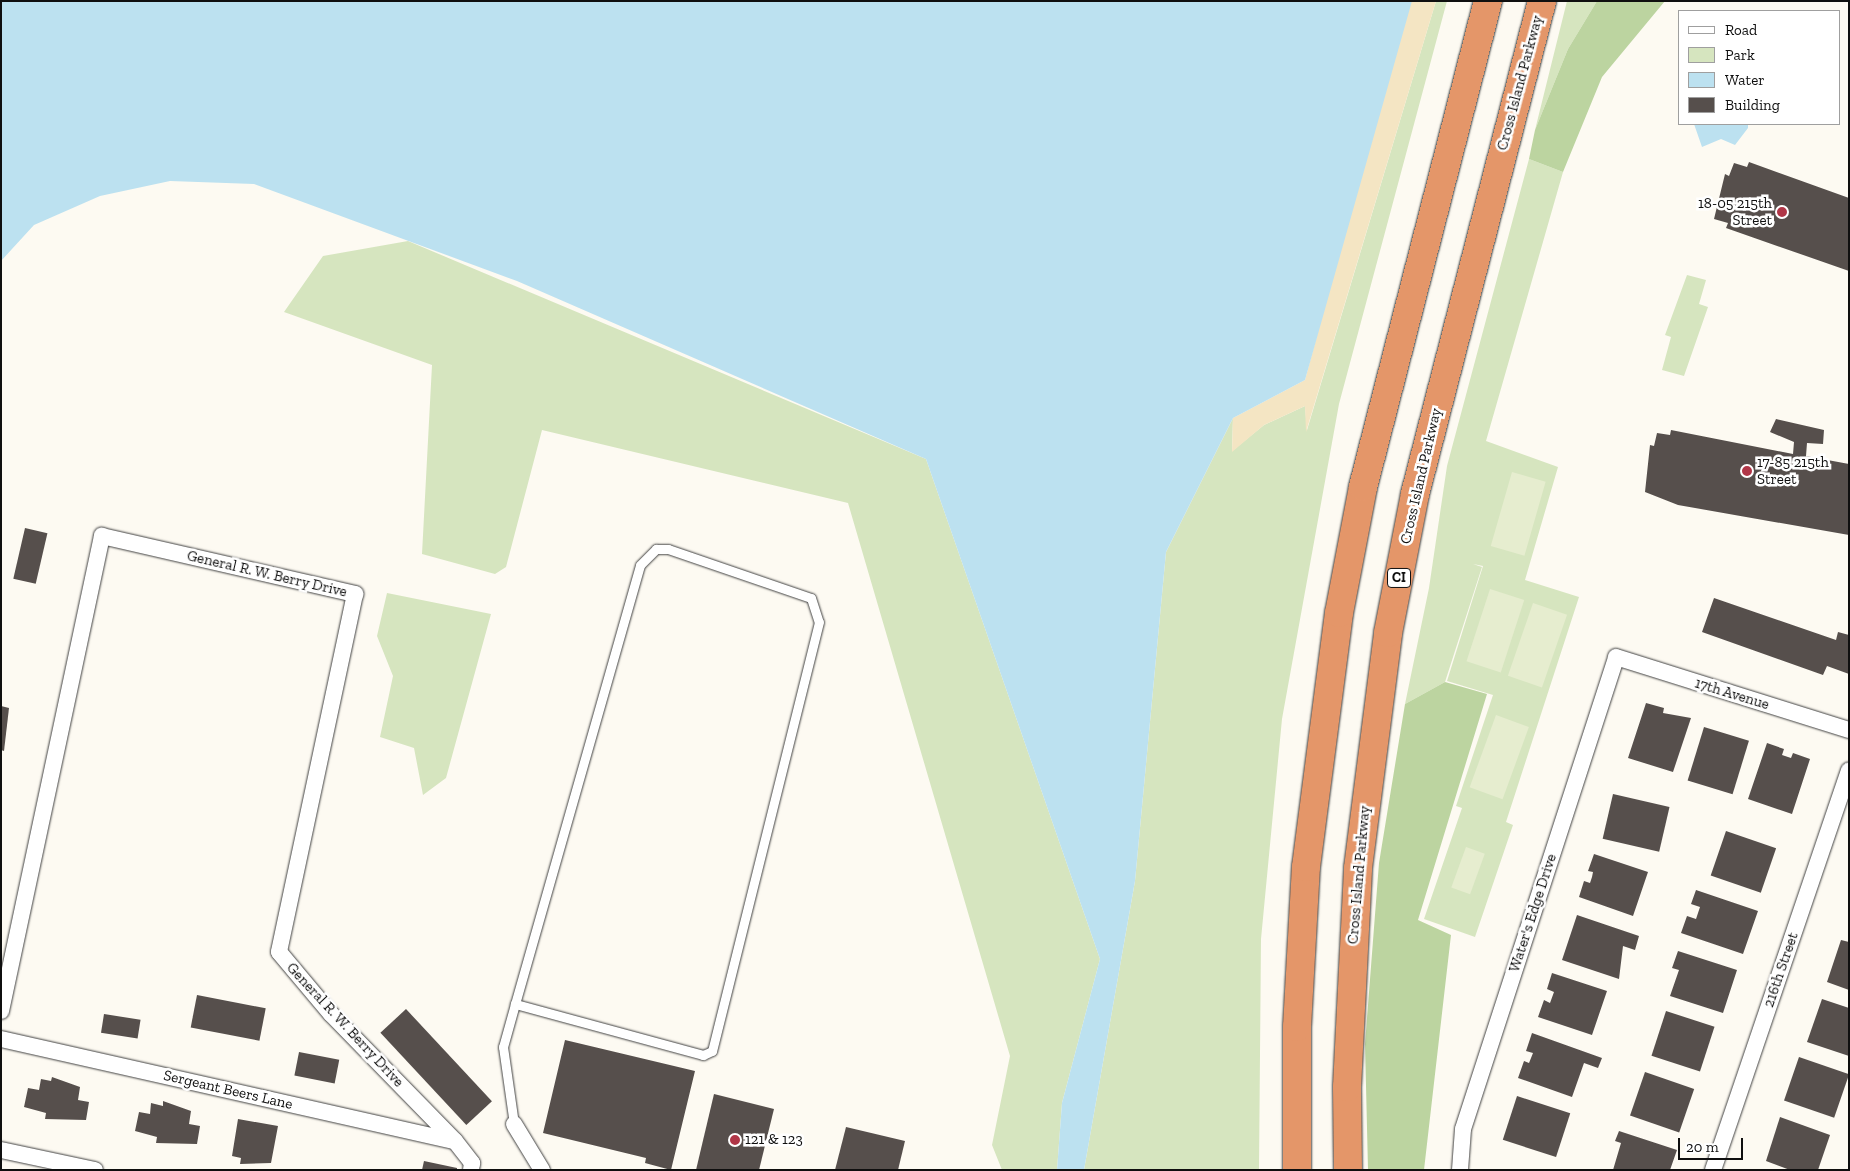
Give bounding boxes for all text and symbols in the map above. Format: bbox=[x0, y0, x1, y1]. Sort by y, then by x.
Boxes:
legend bbox=[1678, 10, 1840, 125]
street label: Cross Island Parkway bbox=[1493, 14, 1547, 152]
text: Road bbox=[1725, 21, 1757, 39]
text: Park bbox=[1725, 46, 1755, 64]
text: Water bbox=[1725, 71, 1765, 89]
text: Building bbox=[1725, 96, 1780, 114]
place label: 18-05 215th Street bbox=[1698, 194, 1772, 229]
marker: 18-05 215th Street bbox=[1776, 206, 1788, 218]
street label: Cross Island Parkway bbox=[1397, 406, 1445, 546]
place label: 17-85 215th Street bbox=[1757, 453, 1829, 488]
marker: 17-85 215th Street bbox=[1741, 465, 1753, 477]
street label: General R. W. Berry Drive bbox=[185, 547, 349, 601]
road number: CI bbox=[1386, 566, 1412, 590]
street label: 17th Avenue bbox=[1692, 674, 1772, 714]
street label: Cross Island Parkway bbox=[1344, 805, 1374, 945]
street label: Water's Edge Drive bbox=[1505, 852, 1561, 974]
street label: 216th Street bbox=[1760, 930, 1802, 1010]
street label: General R. W. Berry Drive bbox=[282, 959, 408, 1091]
street label: Sergeant Beers Lane bbox=[162, 1066, 294, 1114]
scale bar bbox=[1680, 1128, 1745, 1160]
place label: 121 & 123 bbox=[745, 1131, 803, 1149]
marker: 121 & 123 bbox=[729, 1134, 741, 1146]
text: 20 m bbox=[1686, 1138, 1719, 1156]

